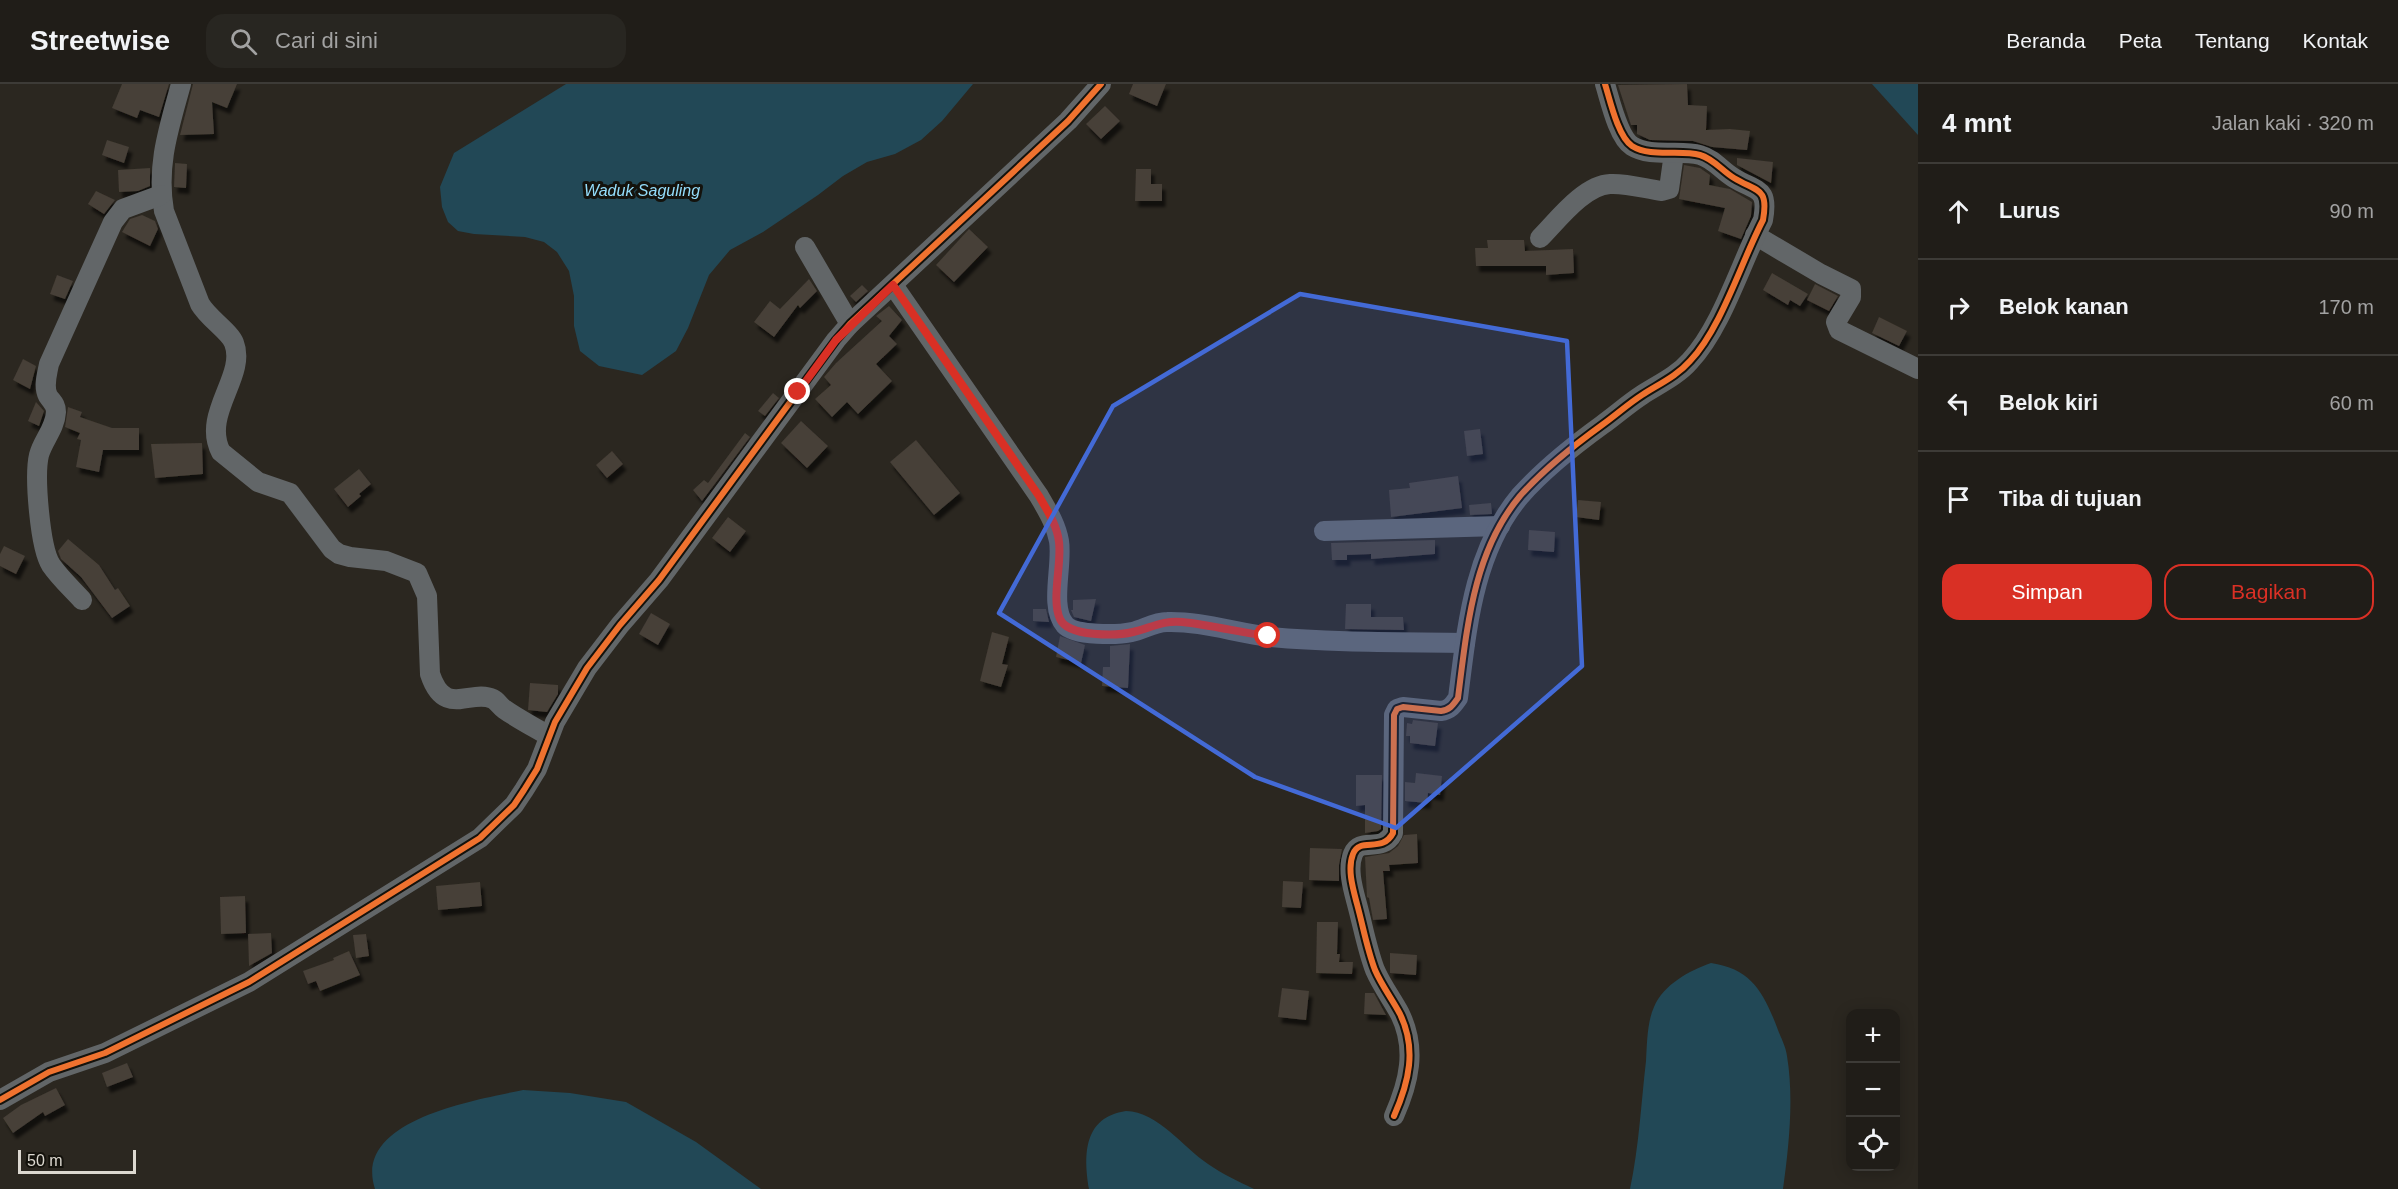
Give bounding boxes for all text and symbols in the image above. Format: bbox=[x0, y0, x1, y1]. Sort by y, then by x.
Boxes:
search box bbox=[206, 14, 626, 68]
text: Streetwise bbox=[30, 25, 170, 56]
icon: search bbox=[227, 25, 260, 58]
text: Cari di sini bbox=[275, 28, 378, 53]
text: Beranda bbox=[2006, 29, 2086, 52]
text: Peta bbox=[2119, 29, 2162, 52]
text: Tentang bbox=[2195, 29, 2270, 52]
text: Kontak bbox=[2303, 29, 2368, 52]
text: 4 mnt bbox=[1942, 108, 2011, 138]
text: Jalan kaki · 320 m bbox=[2212, 112, 2374, 134]
water label: Waduk Saguling bbox=[584, 182, 700, 199]
icon: ahead bbox=[1942, 195, 1975, 228]
text: Lurus bbox=[1999, 198, 2060, 223]
text: 90 m bbox=[2330, 200, 2374, 222]
icon: right bbox=[1942, 291, 1975, 324]
text: Belok kanan bbox=[1999, 294, 2129, 319]
text: 170 m bbox=[2318, 296, 2374, 318]
route end bbox=[784, 378, 810, 404]
icon: left bbox=[1942, 387, 1975, 420]
text: Belok kiri bbox=[1999, 390, 2098, 415]
text: 60 m bbox=[2330, 392, 2374, 414]
icon: arrive bbox=[1942, 483, 1975, 516]
text: Tiba di tujuan bbox=[1999, 486, 2142, 511]
button: Simpan bbox=[1942, 564, 2152, 620]
button: Bagikan bbox=[2164, 564, 2374, 620]
route start bbox=[1254, 622, 1280, 648]
map controls bbox=[1846, 1009, 1900, 1171]
button: + bbox=[1846, 1009, 1900, 1063]
button: − bbox=[1846, 1063, 1900, 1117]
button: locate bbox=[1846, 1117, 1900, 1171]
scale bar bbox=[18, 1147, 136, 1174]
text: 50 m bbox=[27, 1152, 63, 1169]

